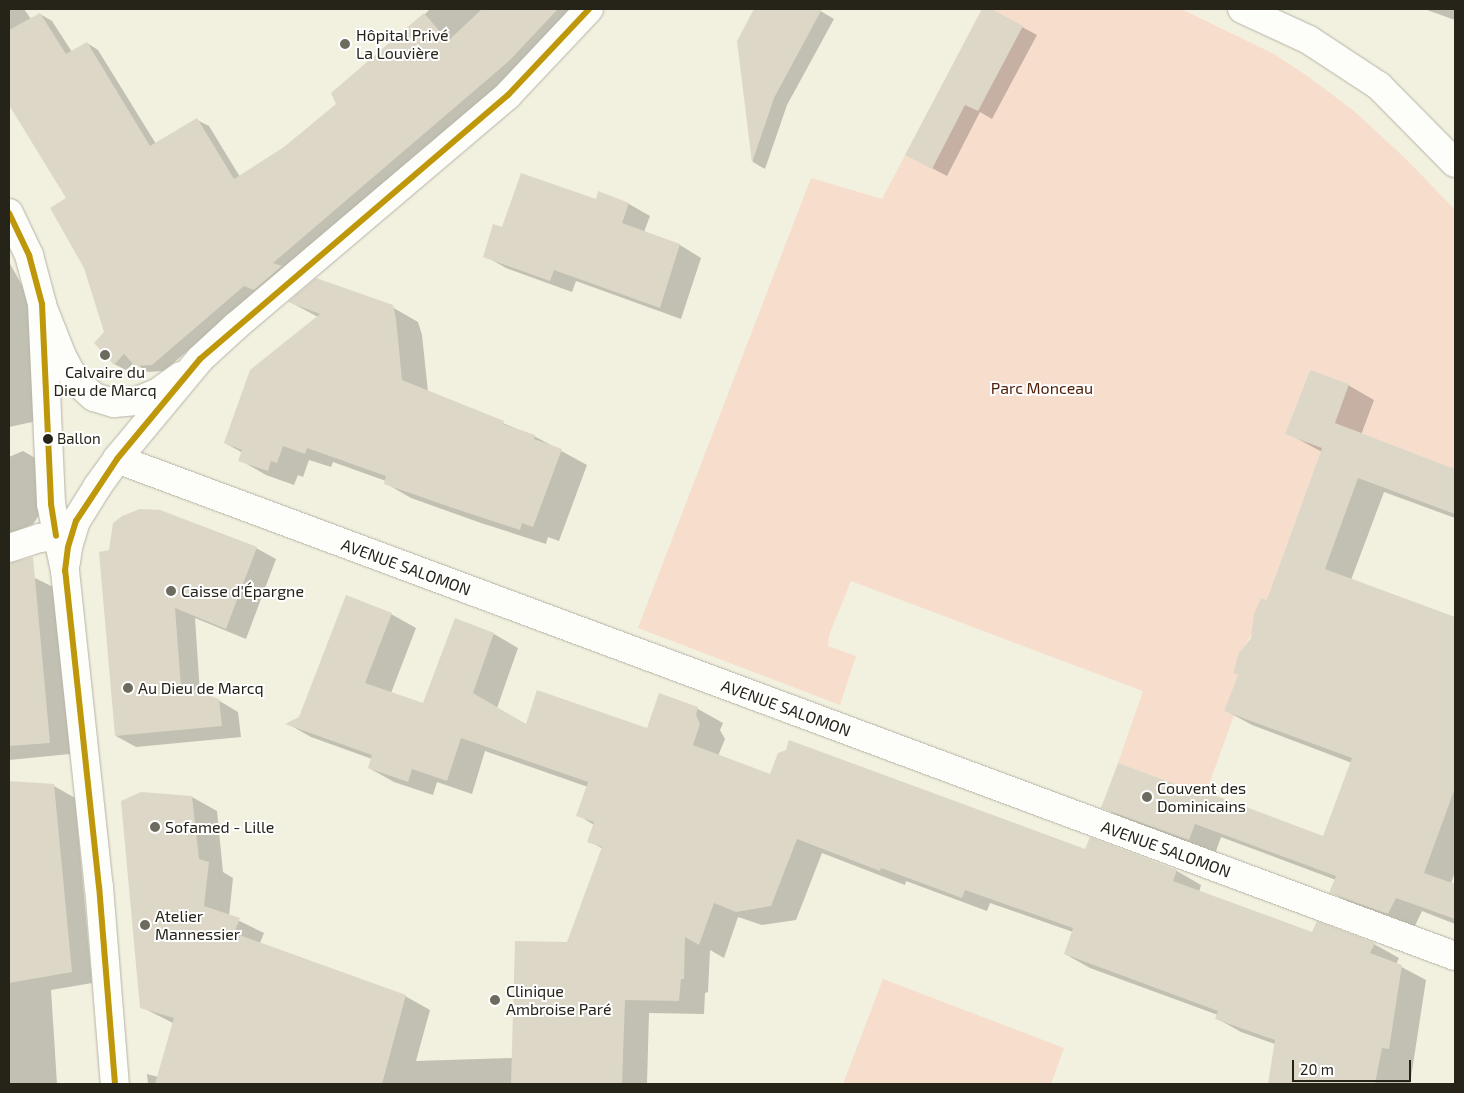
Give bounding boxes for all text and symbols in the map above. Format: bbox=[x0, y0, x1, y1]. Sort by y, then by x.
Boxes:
place label: Hôpital Privé La Louvière bbox=[356, 25, 449, 63]
marker: Hôpital Privé La Louvière bbox=[338, 37, 352, 51]
marker: Calvaire du Dieu de Marcq bbox=[99, 349, 111, 361]
place label: Calvaire du Dieu de Marcq bbox=[53, 362, 157, 400]
park label: Parc Monceau bbox=[991, 378, 1093, 398]
place label: Ballon bbox=[57, 430, 101, 448]
marker: Ballon bbox=[43, 434, 53, 444]
street label: AVENUE SALOMON bbox=[339, 535, 473, 599]
place label: Caisse d'Épargne bbox=[181, 581, 304, 601]
marker: Caisse d'Épargne bbox=[165, 585, 177, 597]
street label: AVENUE SALOMON bbox=[719, 676, 853, 740]
place label: Au Dieu de Marcq bbox=[138, 678, 264, 698]
marker: Au Dieu de Marcq bbox=[122, 682, 134, 694]
place label: Couvent des Dominicains bbox=[1157, 778, 1246, 816]
marker: Couvent des Dominicains bbox=[1141, 791, 1153, 803]
place label: Sofamed - Lille bbox=[165, 817, 274, 837]
street label: AVENUE SALOMON bbox=[1099, 817, 1233, 881]
marker: Sofamed - Lille bbox=[149, 821, 161, 833]
place label: Atelier Mannessier bbox=[155, 906, 240, 944]
marker: Atelier Mannessier bbox=[139, 919, 151, 931]
place label: Clinique Ambroise Paré bbox=[506, 981, 612, 1019]
marker: Clinique Ambroise Paré bbox=[488, 993, 502, 1007]
scale bar bbox=[1294, 1050, 1413, 1082]
text: 20 m bbox=[1300, 1060, 1334, 1078]

